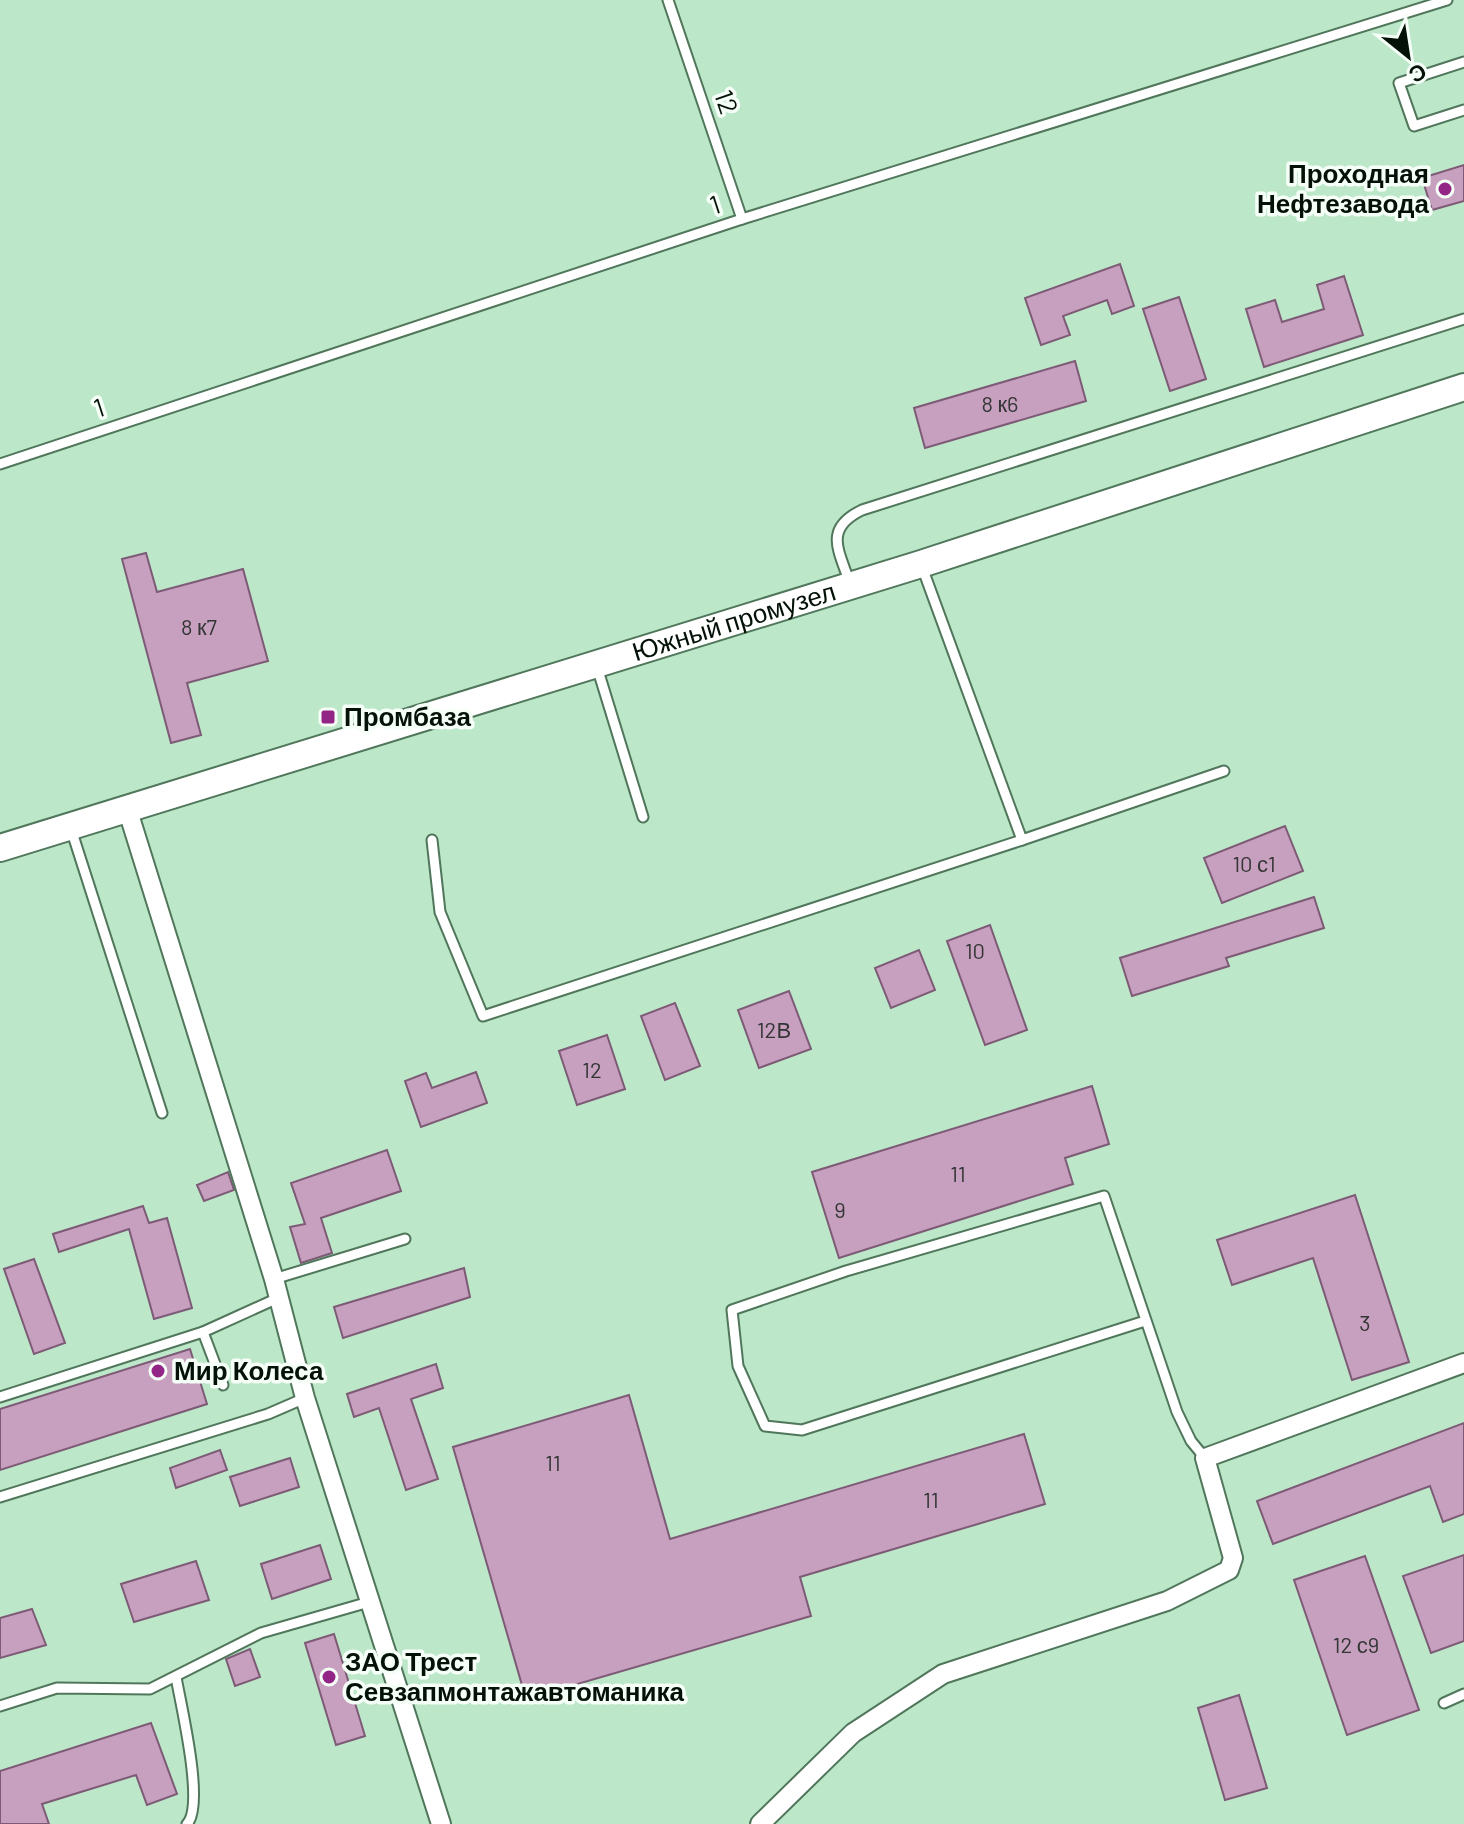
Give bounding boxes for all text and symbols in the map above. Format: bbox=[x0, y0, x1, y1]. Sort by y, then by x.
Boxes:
north arrow bbox=[1368, 16, 1448, 96]
text: С bbox=[1405, 59, 1432, 89]
street label: 12 bbox=[709, 86, 746, 117]
place label: Проходная Нефтезавода bbox=[1257, 157, 1430, 218]
marker: Проходная Нефтезавода bbox=[1436, 180, 1454, 198]
street label: 1 bbox=[705, 187, 724, 220]
street label: 1 bbox=[89, 390, 108, 423]
house number: 8 к6 bbox=[982, 390, 1018, 416]
street label: Южный промузел bbox=[628, 574, 839, 666]
house number: 8 к7 bbox=[181, 613, 217, 639]
place label: Промбаза bbox=[344, 700, 471, 731]
marker: Промбаза bbox=[319, 708, 337, 726]
house number: 10 с1 bbox=[1232, 850, 1276, 876]
house number: 10 bbox=[965, 937, 985, 963]
house number: 12В bbox=[757, 1016, 791, 1042]
house number: 12 bbox=[582, 1056, 602, 1082]
house number: 11 bbox=[950, 1160, 966, 1186]
house number: 9 bbox=[834, 1196, 846, 1222]
house number: 3 bbox=[1359, 1309, 1371, 1335]
place label: Мир Колеса bbox=[174, 1354, 324, 1385]
marker: Мир Колеса bbox=[149, 1362, 167, 1380]
house number: 11 bbox=[545, 1449, 561, 1475]
house number: 11 bbox=[923, 1486, 939, 1512]
house number: 12 с9 bbox=[1333, 1631, 1379, 1657]
place label: ЗАО Трест Севзапмонтажавтоманика bbox=[345, 1645, 684, 1706]
marker: ЗАО Трест Севзапмонтажавтоманика bbox=[320, 1668, 338, 1686]

